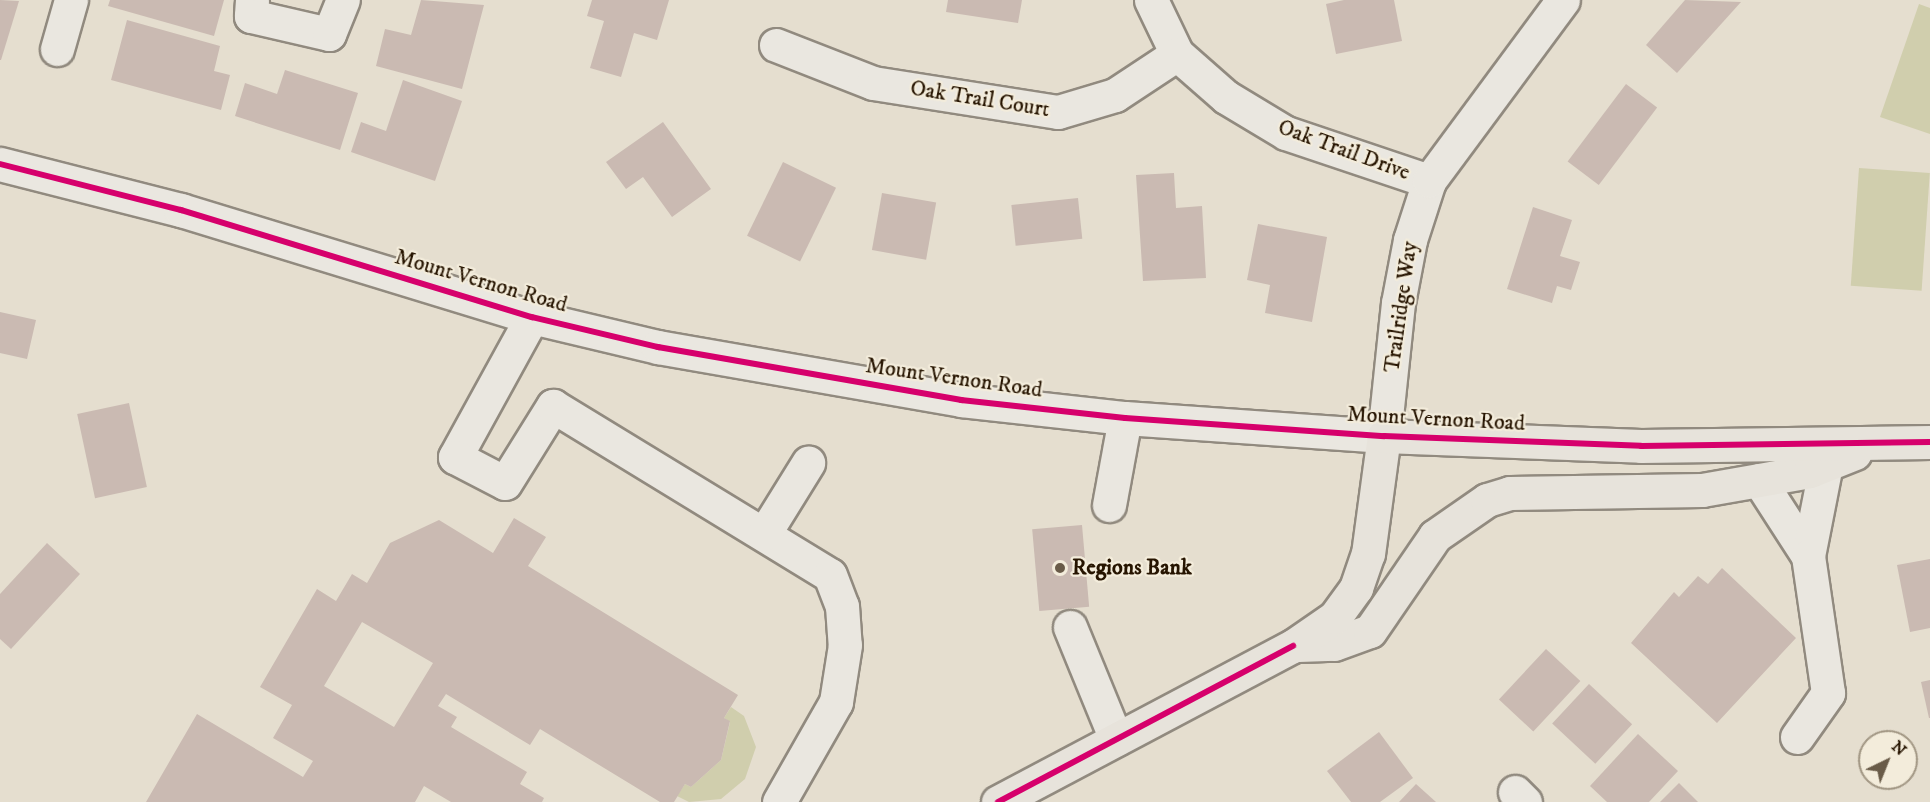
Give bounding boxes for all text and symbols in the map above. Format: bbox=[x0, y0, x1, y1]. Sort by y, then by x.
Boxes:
street label: Oak Trail Court bbox=[908, 75, 1052, 123]
street label: Oak Trail Drive bbox=[1274, 114, 1414, 186]
street label: Trailridge Way bbox=[1379, 240, 1423, 374]
street label: Mount Vernon Road bbox=[392, 244, 570, 318]
street label: Mount Vernon Road bbox=[864, 353, 1044, 403]
street label: Mount Vernon Road bbox=[1346, 401, 1526, 437]
place label: Regions Bank bbox=[1072, 555, 1192, 581]
marker: Regions Bank bbox=[1053, 561, 1067, 575]
north arrow bbox=[1858, 730, 1918, 790]
text: N bbox=[1887, 736, 1911, 760]

